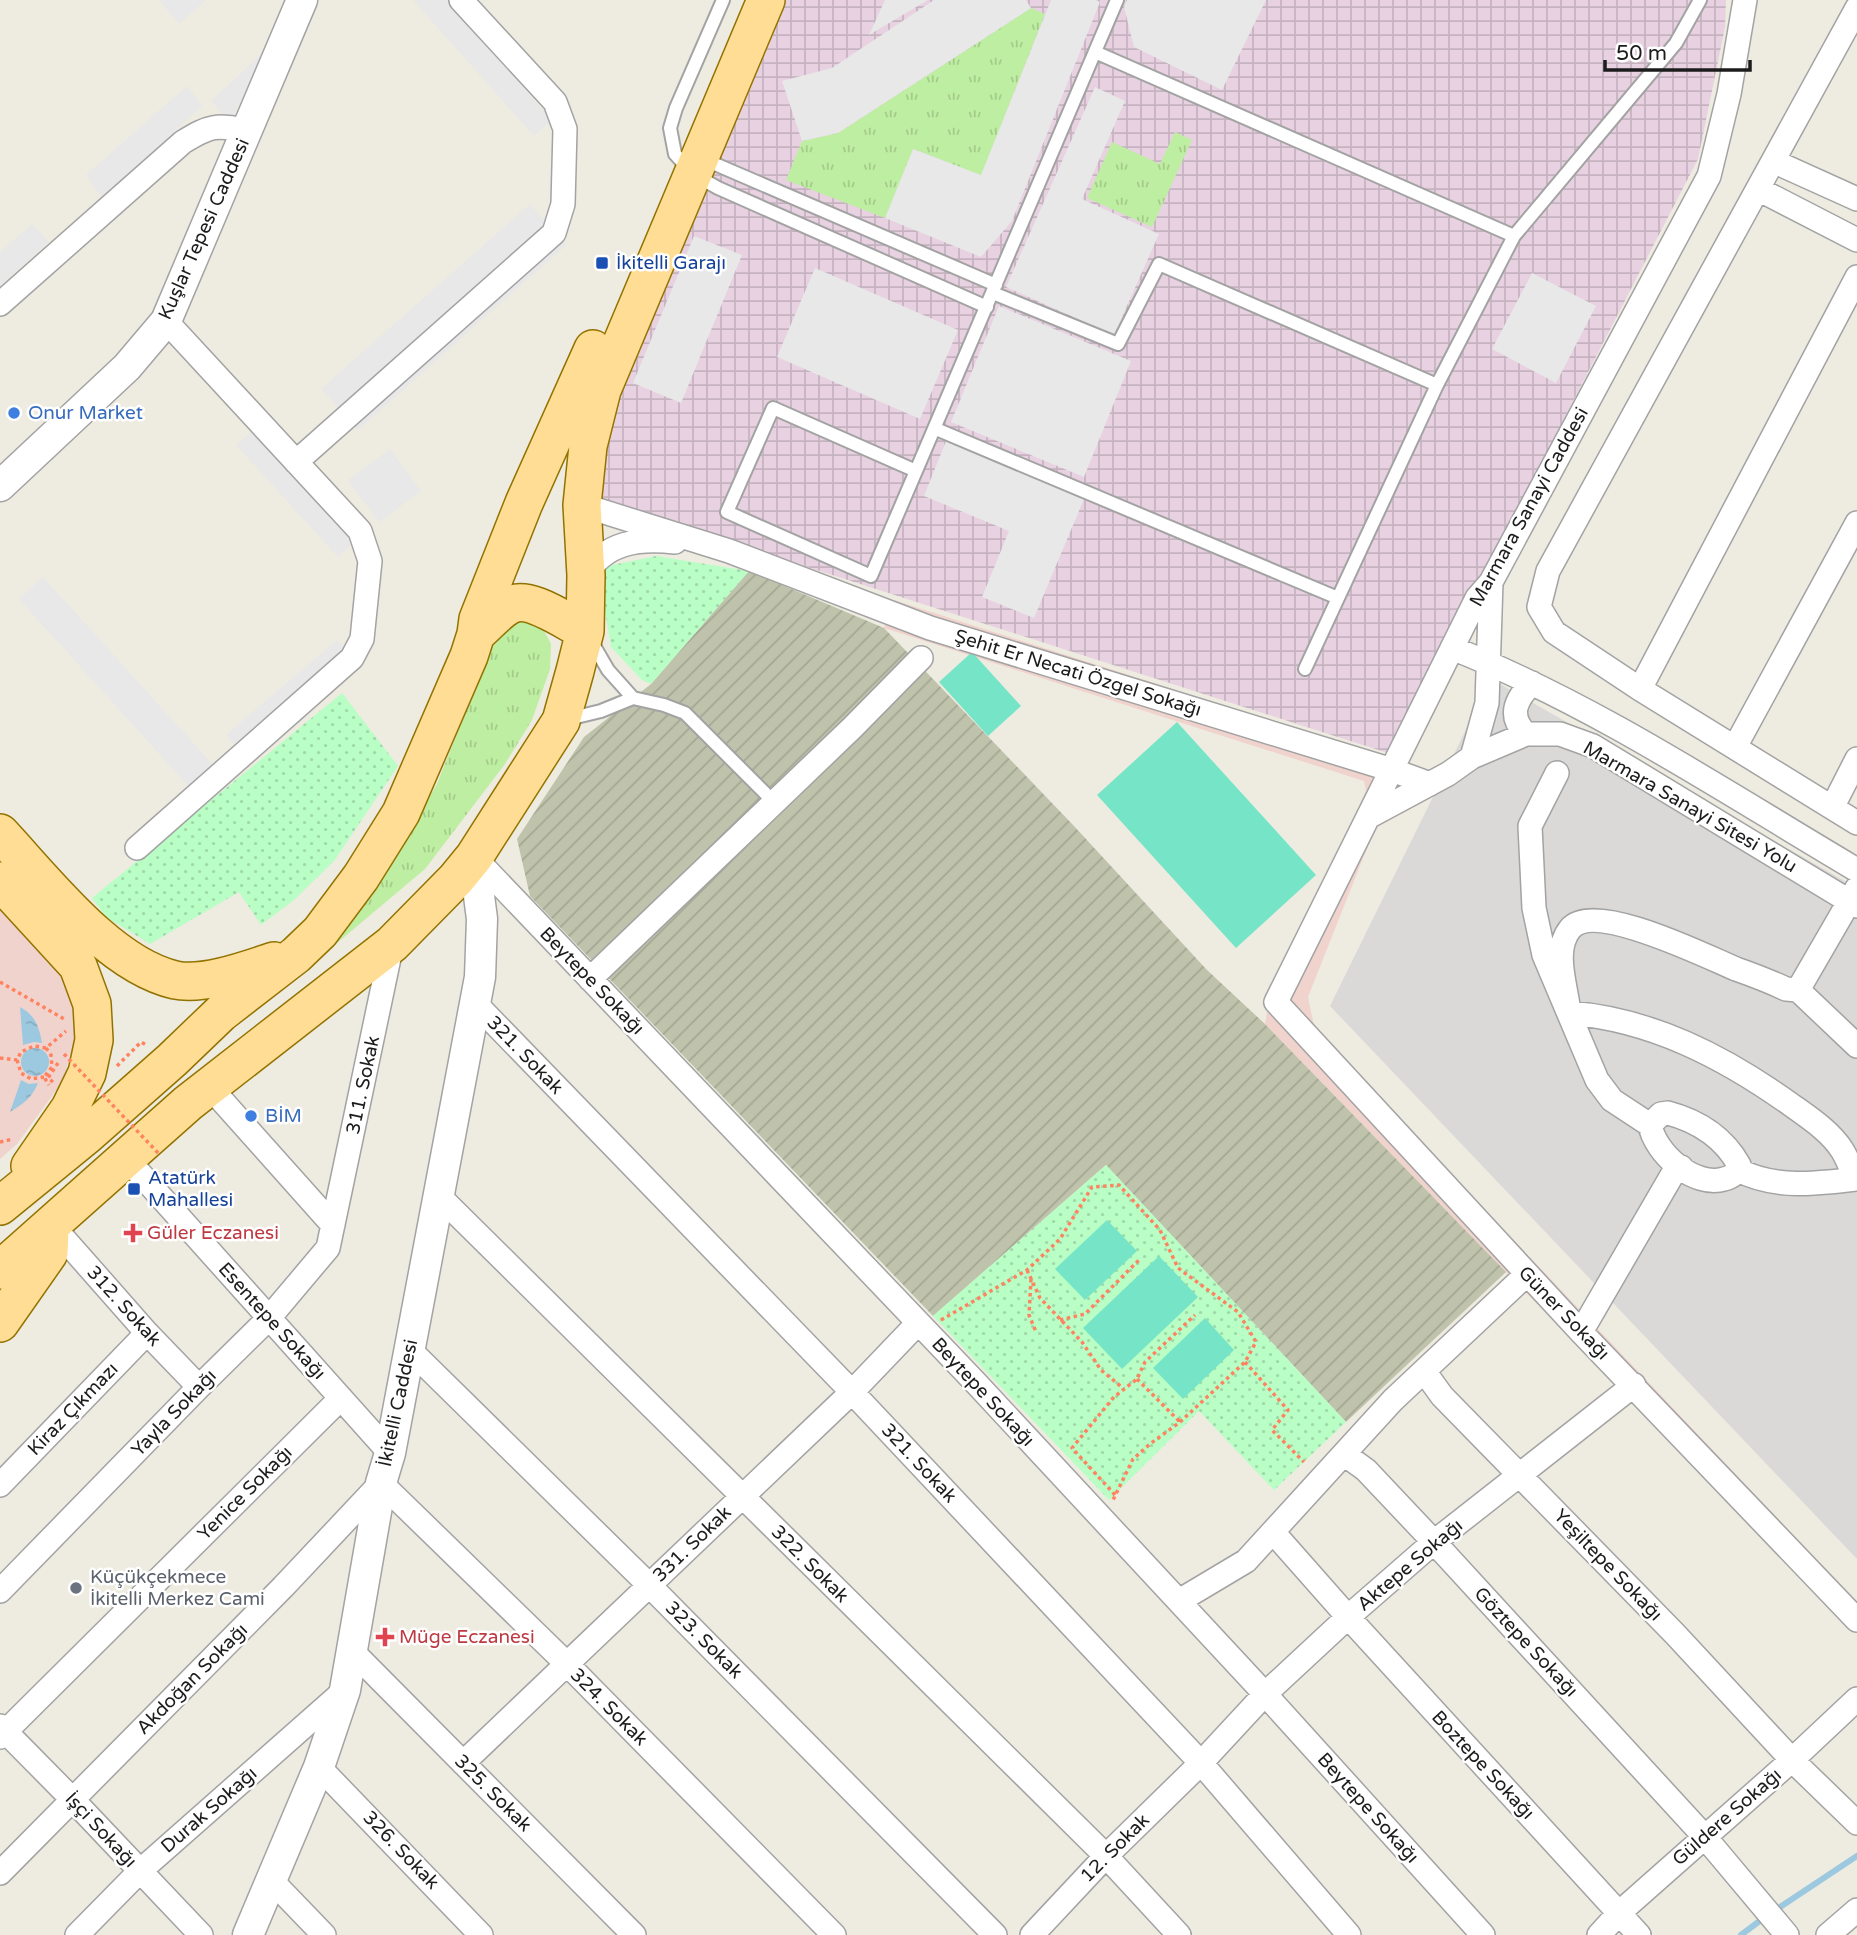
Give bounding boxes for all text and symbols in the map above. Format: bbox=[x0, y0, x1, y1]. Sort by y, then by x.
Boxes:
scale bar bbox=[1605, 28, 1750, 72]
text: 50 m bbox=[1616, 41, 1667, 66]
street label: Kuşlar Tepesi Caddesi bbox=[154, 135, 254, 323]
place label: İkitelli Garajı bbox=[616, 252, 726, 274]
marker: İkitelli Garajı bbox=[594, 255, 610, 271]
place label: Onur Market bbox=[28, 402, 143, 424]
street label: Marmara Sanayi Caddesi bbox=[1465, 404, 1593, 610]
marker: Onur Market bbox=[6, 405, 22, 421]
street label: Şehit Er Necati Özgel Sokağı bbox=[952, 625, 1204, 721]
street label: Marmara Sanayi Sitesi Yolu bbox=[1579, 737, 1801, 877]
street label: Beytepe Sokağı bbox=[535, 923, 649, 1039]
street label: 321. Sokak bbox=[482, 1011, 568, 1099]
street label: 311. Sokak bbox=[342, 1034, 384, 1136]
place label: BİM bbox=[265, 1105, 302, 1127]
marker: BİM bbox=[243, 1108, 259, 1124]
place label: Atatürk Mahallesi bbox=[148, 1167, 233, 1211]
marker: Atatürk Mahallesi bbox=[126, 1181, 142, 1197]
place label: Güler Eczanesi bbox=[147, 1222, 279, 1244]
marker: Güler Eczanesi bbox=[125, 1225, 141, 1241]
street label: Esentepe Sokağı bbox=[214, 1258, 330, 1384]
street label: 312. Sokak bbox=[82, 1261, 166, 1351]
street label: Güner Sokağı bbox=[1514, 1262, 1614, 1364]
street label: Beytepe Sokağı bbox=[927, 1333, 1039, 1451]
street label: İkitelli Caddesi bbox=[374, 1337, 422, 1469]
street label: Kiraz Çıkmazı bbox=[23, 1358, 123, 1460]
street label: Yayla Sokağı bbox=[127, 1365, 221, 1461]
street label: 321. Sokak bbox=[877, 1419, 961, 1507]
street label: Yenice Sokağı bbox=[193, 1441, 297, 1545]
street label: 331. Sokak bbox=[648, 1501, 736, 1587]
street label: Yeşiltepe Sokağı bbox=[1549, 1505, 1667, 1625]
street label: Aktepe Sokağı bbox=[1353, 1515, 1467, 1615]
street label: 322. Sokak bbox=[767, 1521, 853, 1607]
place label: Küçükçekmece İkitelli Merkez Cami bbox=[90, 1566, 265, 1610]
marker: Küçükçekmece İkitelli Merkez Cami bbox=[68, 1580, 84, 1596]
street label: Göztepe Sokağı bbox=[1470, 1583, 1582, 1701]
street label: 323. Sokak bbox=[661, 1597, 747, 1683]
street label: Akdoğan Sokağı bbox=[132, 1619, 252, 1739]
place label: Müge Eczanesi bbox=[399, 1626, 535, 1648]
marker: Müge Eczanesi bbox=[377, 1629, 393, 1645]
street label: 324. Sokak bbox=[566, 1664, 652, 1750]
street label: Boztepe Sokağı bbox=[1427, 1706, 1539, 1824]
street label: Beytepe Sokağı bbox=[1313, 1748, 1423, 1868]
street label: 325. Sokak bbox=[450, 1750, 536, 1836]
street label: Durak Sokağı bbox=[157, 1762, 261, 1858]
street label: Güldere Sokağı bbox=[1668, 1764, 1786, 1870]
street label: İşçi Sokağı bbox=[61, 1788, 141, 1872]
street label: 326. Sokak bbox=[358, 1806, 444, 1894]
street label: 12. Sokak bbox=[1076, 1809, 1154, 1887]

